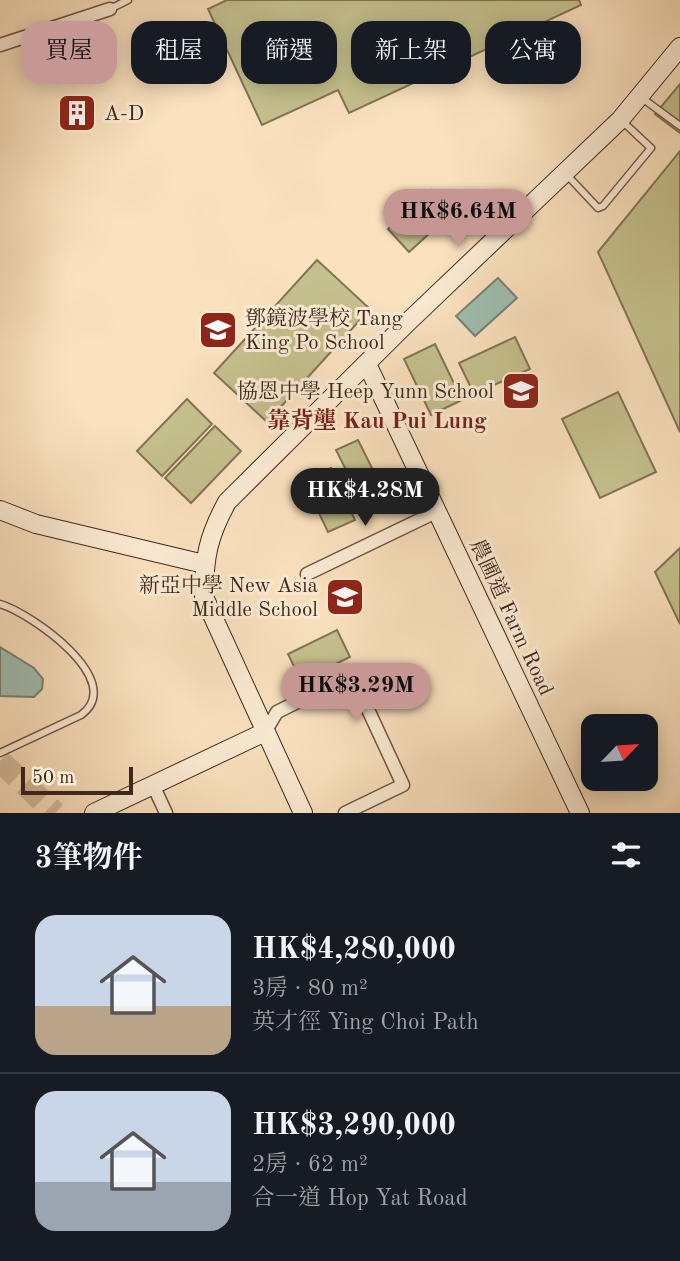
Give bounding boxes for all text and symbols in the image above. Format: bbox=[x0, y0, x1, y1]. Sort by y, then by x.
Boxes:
chip: 買屋 bbox=[21, 21, 117, 84]
chip: 租屋 bbox=[131, 21, 227, 84]
chip: 篩選 bbox=[241, 21, 337, 84]
chip: 新上架 bbox=[351, 21, 471, 84]
chip: 公寓 bbox=[485, 21, 581, 84]
building icon: A-D bbox=[56, 92, 98, 134]
place label: A-D bbox=[104, 104, 144, 125]
pin: HK$6.64M bbox=[386, 190, 530, 249]
text: HK$6.64M bbox=[400, 200, 516, 223]
place label: 鄧鏡波學校 Tang King Po School bbox=[245, 307, 403, 354]
school or university icon: 鄧鏡波學校 Tang King Po School bbox=[197, 309, 239, 351]
school or university icon: 協恩中學 Heep Yunn School bbox=[500, 370, 542, 412]
place label: 協恩中學 Heep Yunn School bbox=[237, 380, 494, 403]
district label: 靠背壟 Kau Pui Lung bbox=[267, 407, 487, 433]
pin: HK$4.28M bbox=[293, 468, 437, 528]
text: HK$4.28M bbox=[307, 479, 423, 502]
street label: 農圃道 Farm Road bbox=[465, 535, 558, 699]
place label: 新亞中學 New Asia Middle School bbox=[139, 574, 318, 621]
school or university icon: 新亞中學 New Asia Middle School bbox=[324, 576, 366, 618]
pin: HK$3.29M bbox=[284, 664, 428, 723]
text: HK$3.29M bbox=[298, 674, 414, 697]
north arrow bbox=[581, 714, 658, 791]
map controls bbox=[581, 714, 658, 791]
scale bar bbox=[21, 764, 133, 796]
text: 50 m bbox=[32, 769, 74, 788]
icon: filters bbox=[607, 836, 645, 874]
text: 3筆物件 bbox=[35, 844, 142, 874]
text: HK$4,280,000 bbox=[252, 935, 456, 965]
icon: home bbox=[91, 943, 175, 1027]
text: 3房 · 80 m² bbox=[252, 977, 368, 1000]
text: 英才徑 Ying Choi Path bbox=[252, 1011, 479, 1034]
text: HK$3,290,000 bbox=[252, 1111, 456, 1141]
icon: home bbox=[91, 1119, 175, 1203]
text: 2房 · 62 m² bbox=[252, 1153, 368, 1176]
text: 合一道 Hop Yat Road bbox=[252, 1187, 468, 1210]

